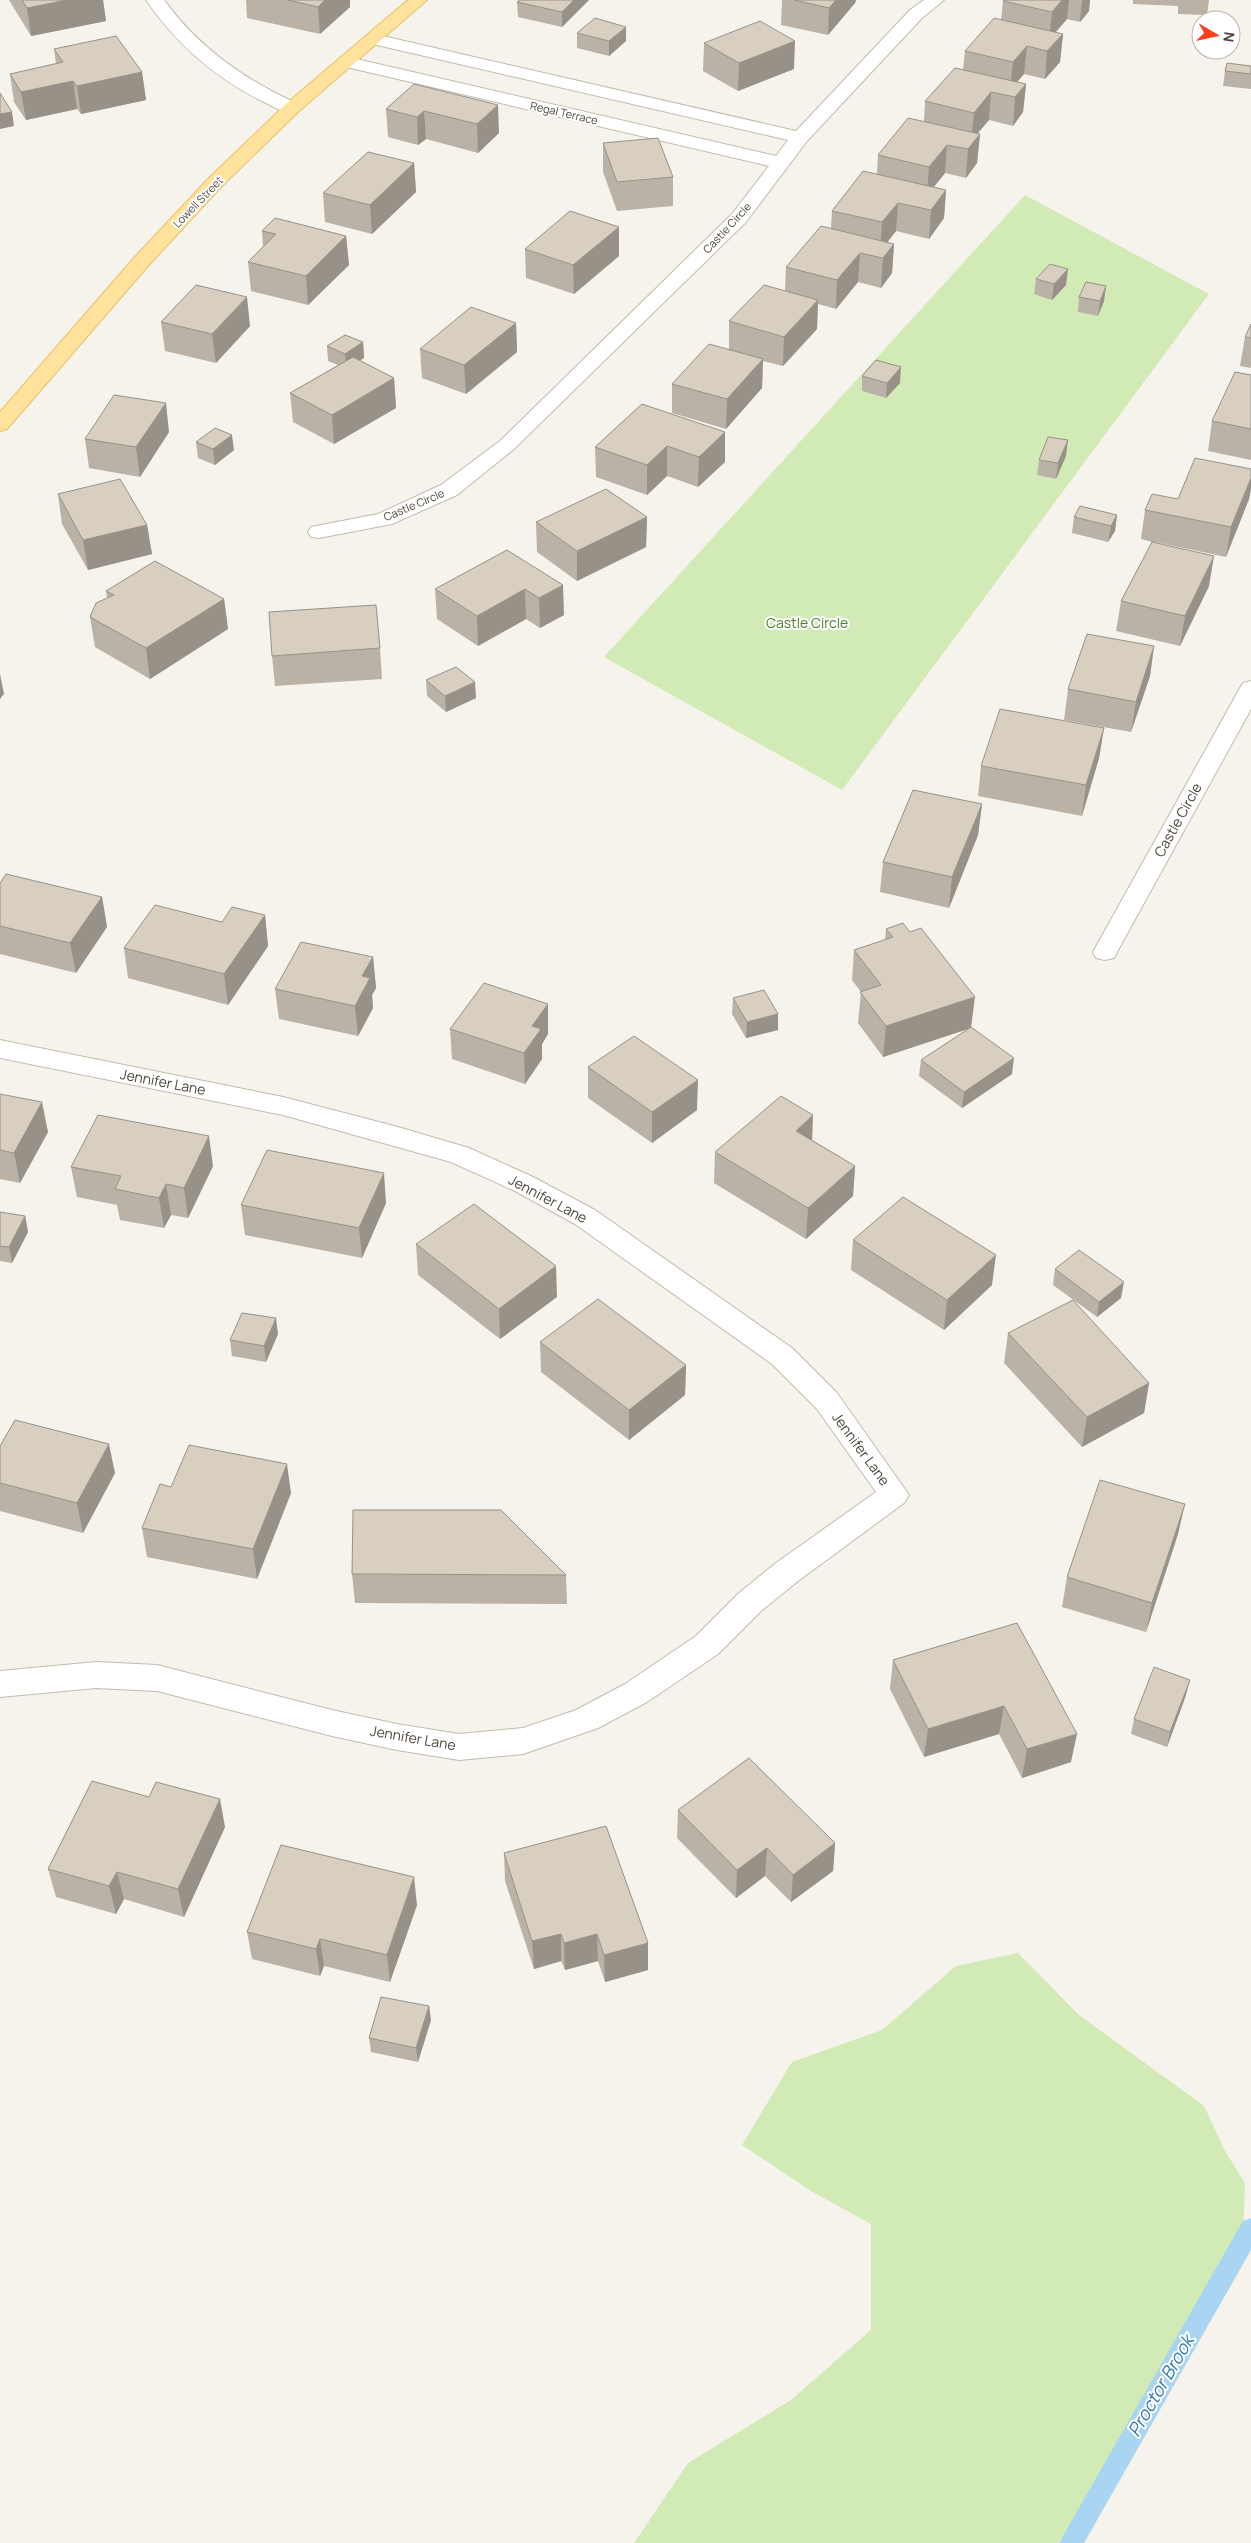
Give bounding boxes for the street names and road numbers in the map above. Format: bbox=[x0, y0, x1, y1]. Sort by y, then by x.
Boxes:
street label: Regal Terrace bbox=[529, 97, 600, 128]
street label: Lowell Street bbox=[169, 173, 226, 231]
street label: Castle Circle bbox=[699, 199, 755, 256]
street label: Castle Circle bbox=[381, 485, 447, 524]
street label: Castle Circle bbox=[1149, 779, 1206, 860]
street label: Jennifer Lane bbox=[119, 1064, 207, 1099]
street label: Jennifer Lane bbox=[506, 1170, 591, 1227]
street label: Jennifer Lane bbox=[828, 1408, 894, 1489]
street label: Jennifer Lane bbox=[369, 1721, 457, 1754]

